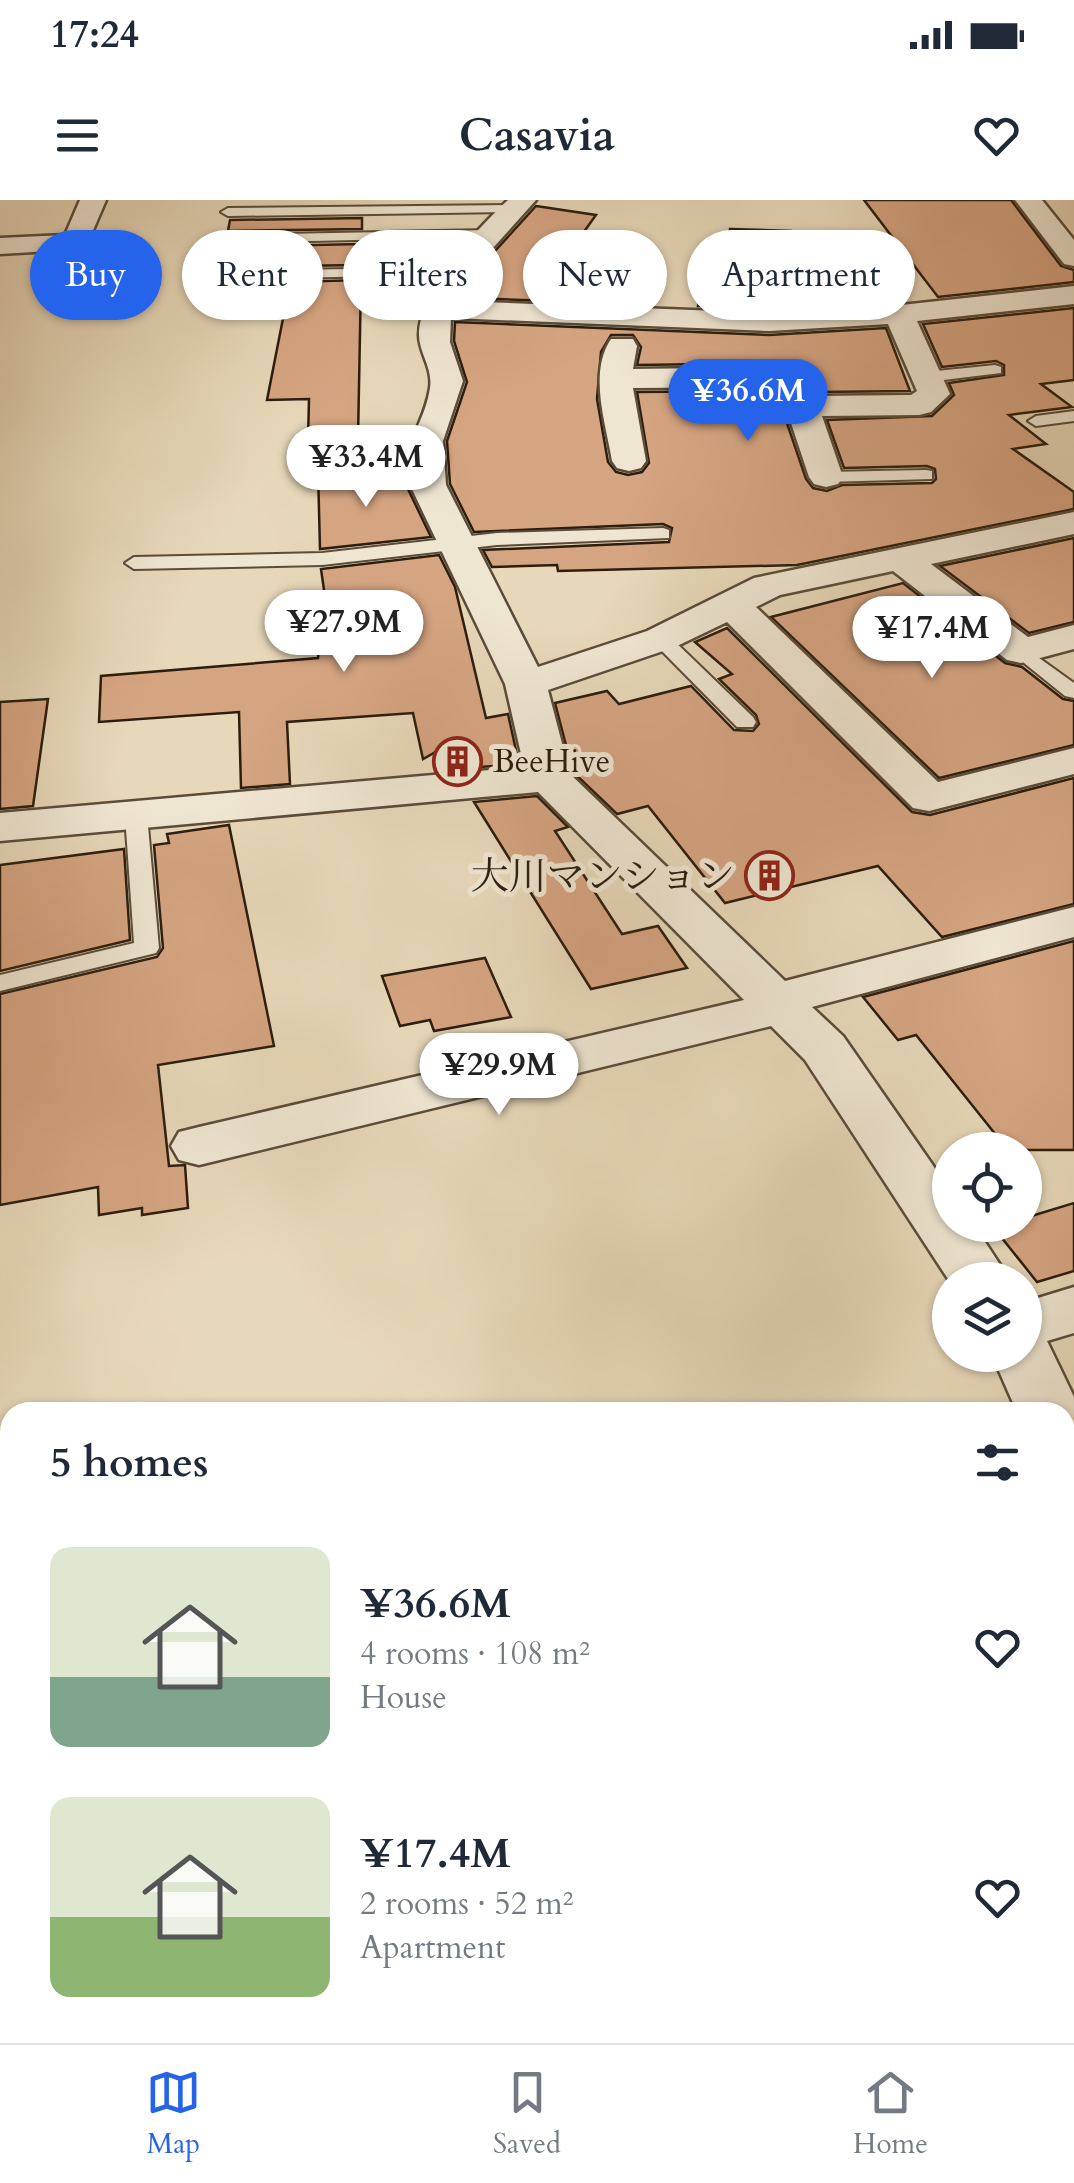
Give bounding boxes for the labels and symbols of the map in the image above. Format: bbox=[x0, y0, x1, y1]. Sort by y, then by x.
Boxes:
pin: ¥36.6M bbox=[667, 359, 829, 444]
pin: ¥33.4M bbox=[285, 425, 447, 510]
pin: ¥27.9M bbox=[263, 590, 425, 675]
pin: ¥17.4M bbox=[851, 596, 1013, 681]
building icon: BeeHive bbox=[432, 735, 484, 787]
place label: BeeHive bbox=[493, 740, 610, 784]
building icon: 大川マンション bbox=[744, 850, 796, 902]
place label: 大川マンション bbox=[471, 851, 735, 903]
pin: ¥29.9M bbox=[418, 1033, 580, 1118]

